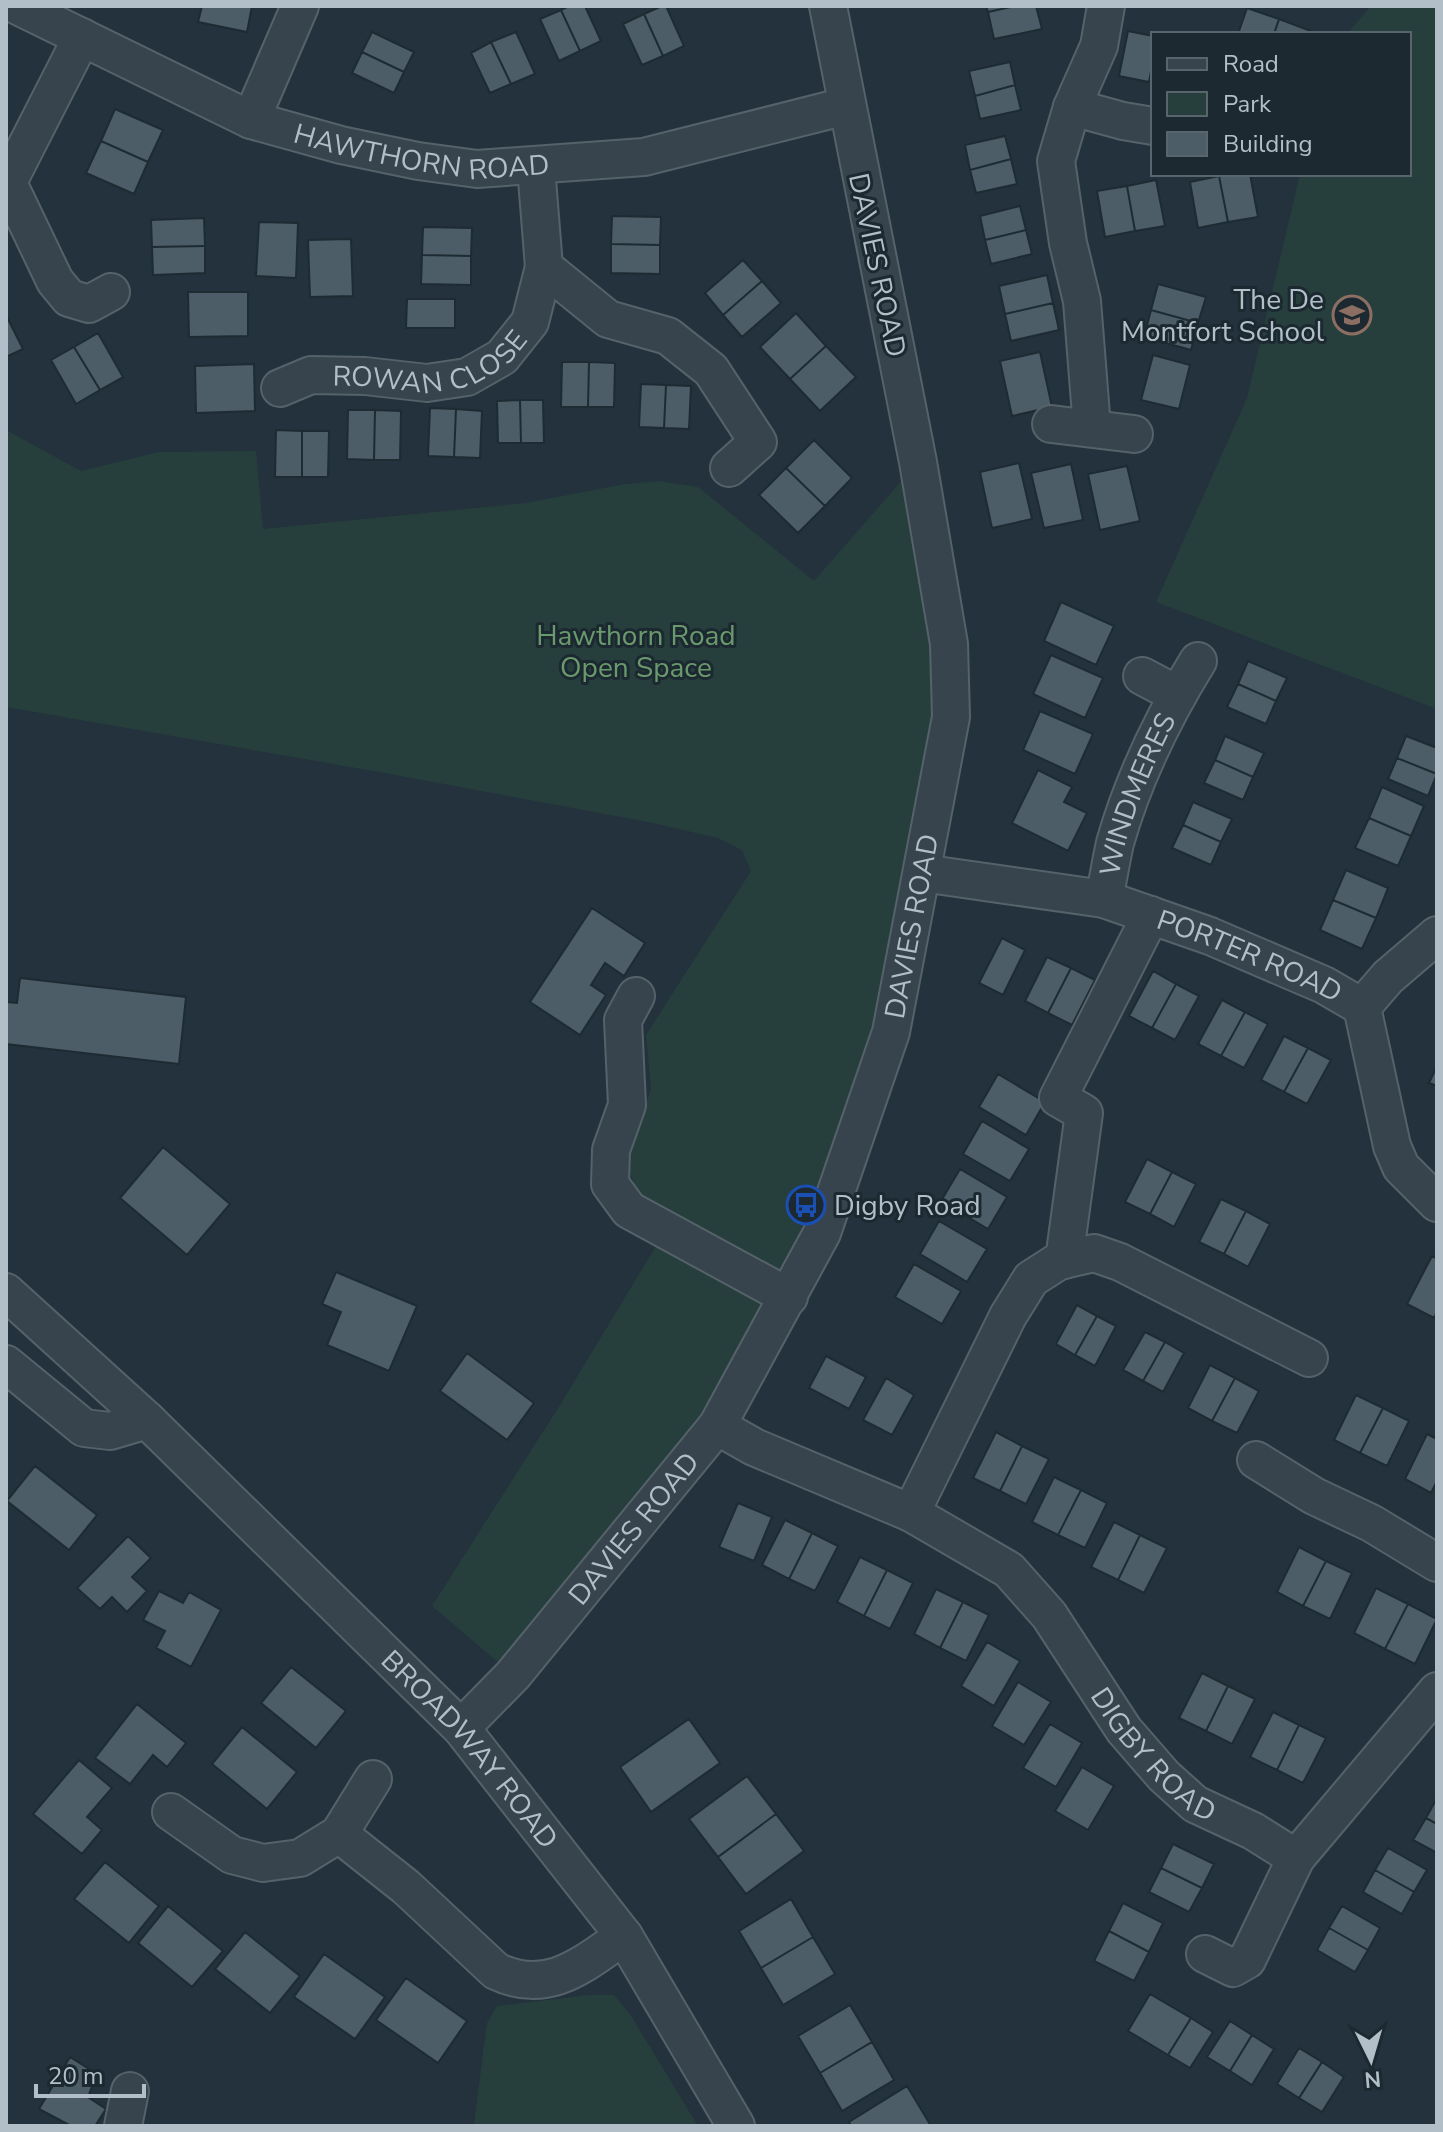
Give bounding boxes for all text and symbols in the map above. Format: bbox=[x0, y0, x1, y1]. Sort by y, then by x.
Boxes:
legend bbox=[1151, 32, 1411, 176]
text: Road bbox=[1223, 48, 1279, 80]
text: Park bbox=[1223, 88, 1272, 120]
street label: HAWTHORN ROAD bbox=[289, 115, 551, 190]
text: Building bbox=[1223, 128, 1313, 160]
street label: DAVIES ROAD bbox=[839, 170, 915, 361]
place label: The De Montfort School bbox=[1121, 281, 1325, 351]
school or university icon: The De Montfort School bbox=[1331, 294, 1373, 336]
street label: ROWAN CLOSE bbox=[332, 322, 536, 404]
park label: Hawthorn Road Open Space bbox=[536, 617, 736, 687]
street label: WINDMERES bbox=[1091, 706, 1185, 879]
street label: DAVIES ROAD bbox=[876, 831, 948, 1022]
street label: PORTER ROAD bbox=[1152, 901, 1349, 1012]
bus stop icon: Digby Road bbox=[785, 1184, 827, 1226]
place label: Digby Road bbox=[834, 1187, 981, 1225]
street label: DAVIES ROAD bbox=[560, 1444, 708, 1613]
street label: BROADWAY ROAD bbox=[372, 1642, 566, 1857]
street label: DIGBY ROAD bbox=[1081, 1680, 1222, 1831]
north arrow bbox=[1331, 2020, 1411, 2100]
scale bar bbox=[36, 2048, 144, 2098]
text: 20 m bbox=[48, 2060, 104, 2092]
text: N bbox=[1363, 2063, 1382, 2095]

